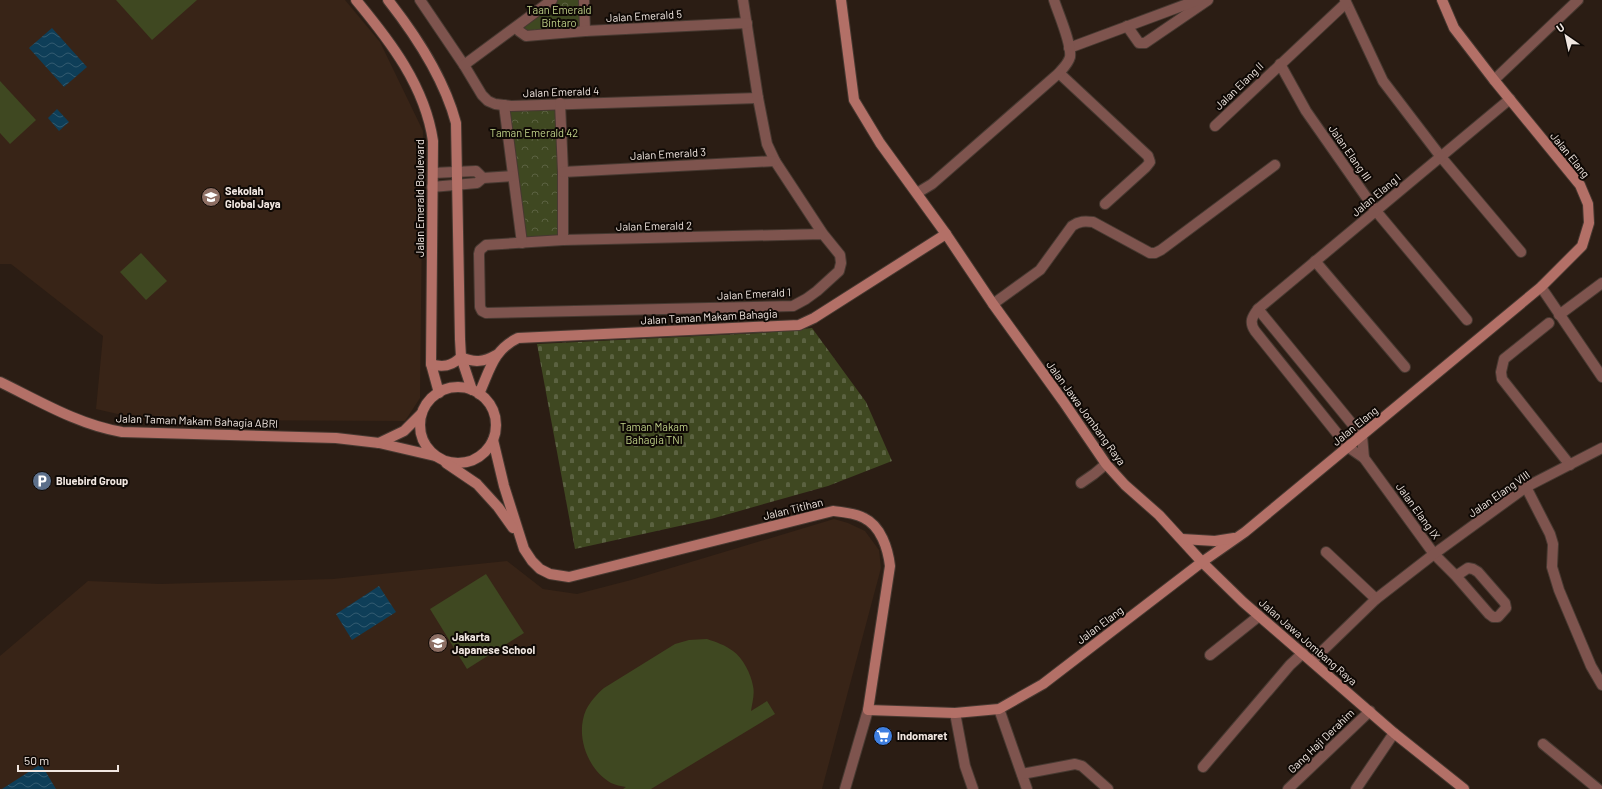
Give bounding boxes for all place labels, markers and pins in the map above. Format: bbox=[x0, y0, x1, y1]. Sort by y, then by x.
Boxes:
place label: Sekolah Global Jaya bbox=[225, 184, 281, 210]
school or university icon: Sekolah Global Jaya bbox=[200, 186, 222, 208]
parking icon: Bluebird Group bbox=[31, 470, 53, 492]
place label: Bluebird Group bbox=[56, 474, 128, 487]
place label: Jakarta Japanese School bbox=[452, 630, 536, 656]
school or university icon: Jakarta Japanese School bbox=[427, 632, 449, 654]
supermarket icon: Indomaret bbox=[872, 725, 894, 747]
place label: Indomaret bbox=[897, 729, 947, 742]

